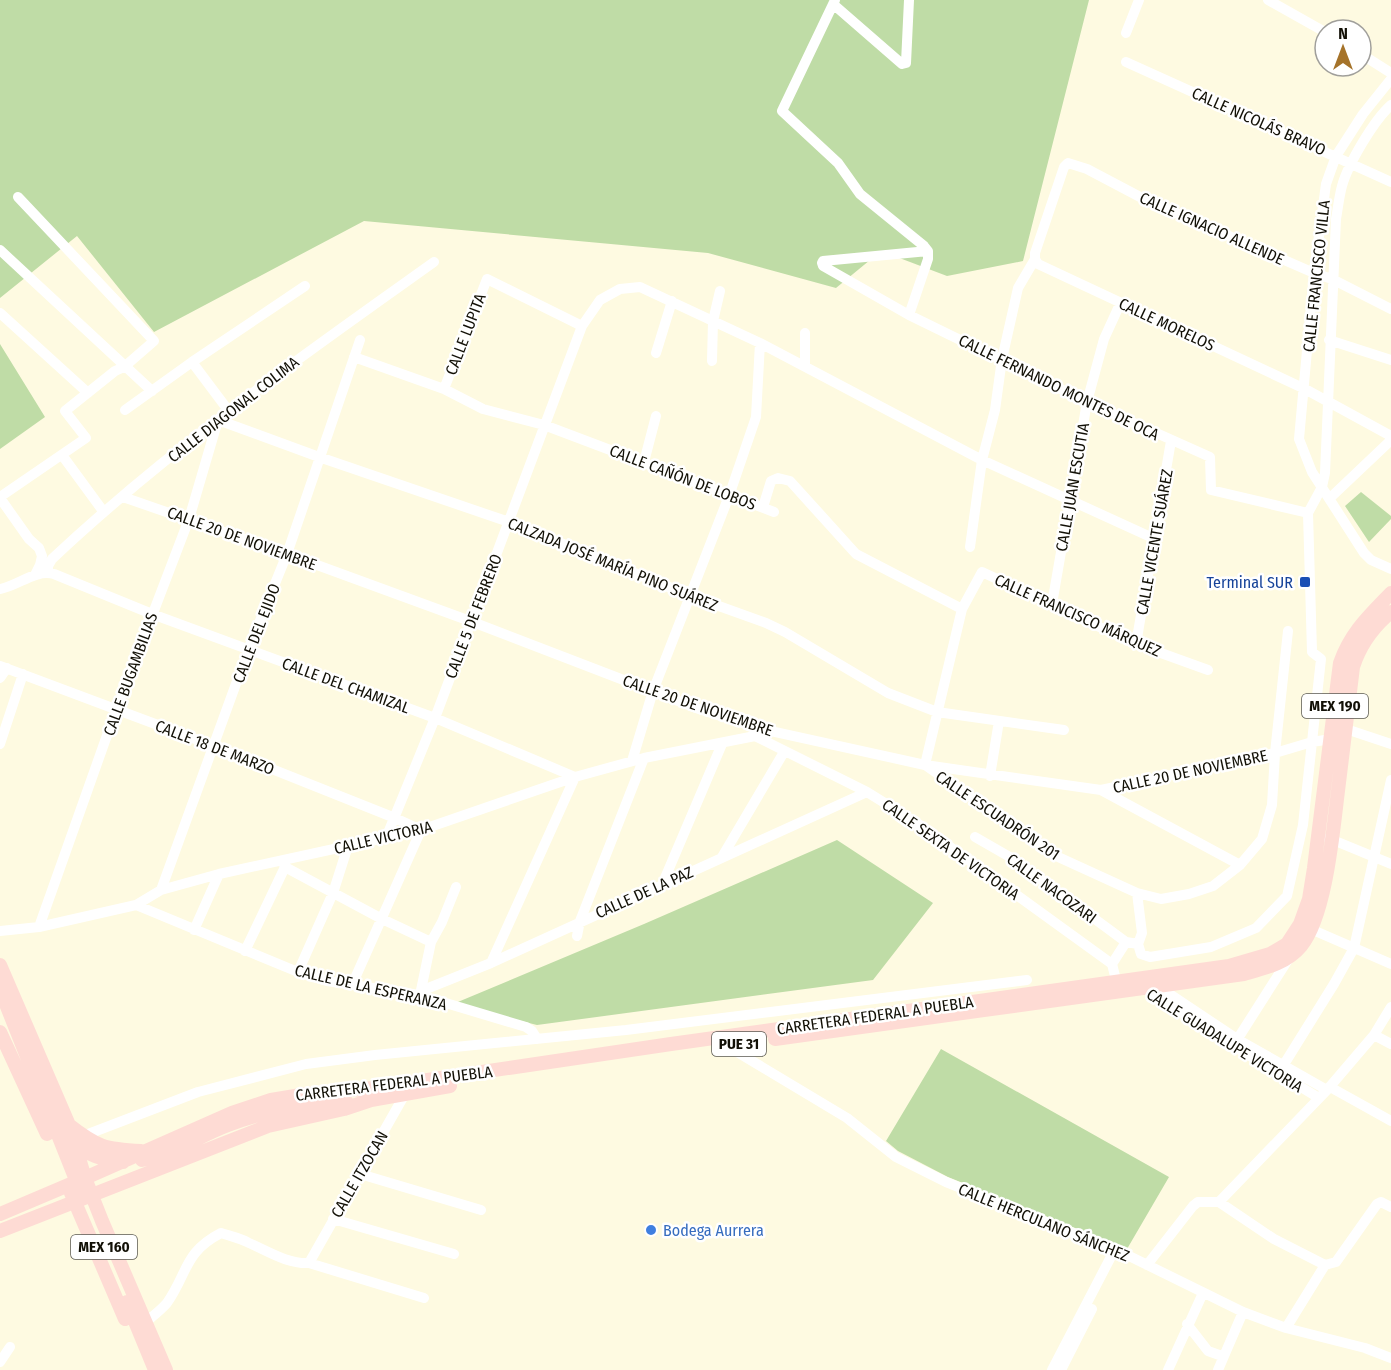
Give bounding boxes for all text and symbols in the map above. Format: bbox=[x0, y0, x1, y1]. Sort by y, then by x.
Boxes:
north arrow bbox=[1313, 18, 1373, 78]
text: N bbox=[1338, 24, 1348, 43]
street label: CALLE NICOLÁS BRAVO bbox=[1189, 83, 1329, 160]
street label: CALLE IGNACIO ALLENDE bbox=[1137, 188, 1287, 269]
street label: CALLE FRANCISCO VILLA bbox=[1299, 199, 1334, 353]
street label: CALLE LUPITA bbox=[441, 290, 490, 378]
street label: CALLE MORELOS bbox=[1116, 294, 1218, 355]
street label: CALLE FERNANDO MONTES DE OCA bbox=[955, 331, 1163, 445]
street label: CALLE DIAGONAL COLIMA bbox=[164, 352, 303, 466]
street label: CALLE JUAN ESCUTIA bbox=[1052, 421, 1093, 553]
street label: CALLE CAÑÓN DE LOBOS bbox=[607, 441, 759, 514]
street label: CALLE VICENTE SUÁREZ bbox=[1132, 468, 1177, 616]
street label: CALLE 20 DE NOVIEMBRE bbox=[165, 503, 319, 574]
street label: CALZADA JOSÉ MARÍA PINO SUÁREZ bbox=[505, 514, 721, 615]
street label: CALLE 5 DE FEBRERO bbox=[441, 551, 506, 681]
street label: CALLE FRANCISCO MÁRQUEZ bbox=[991, 570, 1164, 661]
place label: Terminal SUR bbox=[1206, 573, 1293, 592]
marker: Terminal SUR bbox=[1298, 575, 1312, 589]
street label: CALLE DEL EJIDO bbox=[229, 581, 284, 686]
street label: CALLE BUGAMBILIAS bbox=[99, 610, 162, 738]
street label: CALLE DEL CHAMIZAL bbox=[279, 654, 412, 717]
street label: CALLE 20 DE NOVIEMBRE bbox=[620, 671, 775, 740]
road number: MEX 190 bbox=[1302, 694, 1368, 718]
street label: CALLE 18 DE MARZO bbox=[153, 716, 277, 779]
street label: CALLE 20 DE NOVIEMBRE bbox=[1111, 746, 1269, 797]
street label: CALLE ESCUADRÓN 201 bbox=[932, 767, 1063, 864]
street label: CALLE SEXTA DE VICTORIA bbox=[878, 795, 1023, 904]
street label: CALLE VICTORIA bbox=[332, 817, 435, 858]
street label: CALLE NACOZARI bbox=[1003, 849, 1100, 927]
street label: CALLE DE LA PAZ bbox=[592, 862, 696, 923]
street label: CALLE DE LA ESPERANZA bbox=[293, 961, 449, 1014]
street label: CALLE GUADALUPE VICTORIA bbox=[1143, 984, 1307, 1097]
street label: CARRETERA FEDERAL A PUEBLA bbox=[776, 992, 975, 1039]
road number: PUE 31 bbox=[712, 1032, 766, 1056]
street label: CARRETERA FEDERAL A PUEBLA bbox=[294, 1062, 494, 1105]
street label: CALLE ITZOCAN bbox=[327, 1128, 392, 1221]
street label: CALLE HERCULANO SÁNCHEZ bbox=[955, 1179, 1132, 1266]
place label: Bodega Aurrera bbox=[663, 1221, 764, 1240]
marker: Bodega Aurrera bbox=[644, 1223, 658, 1237]
road number: MEX 160 bbox=[71, 1235, 137, 1259]

